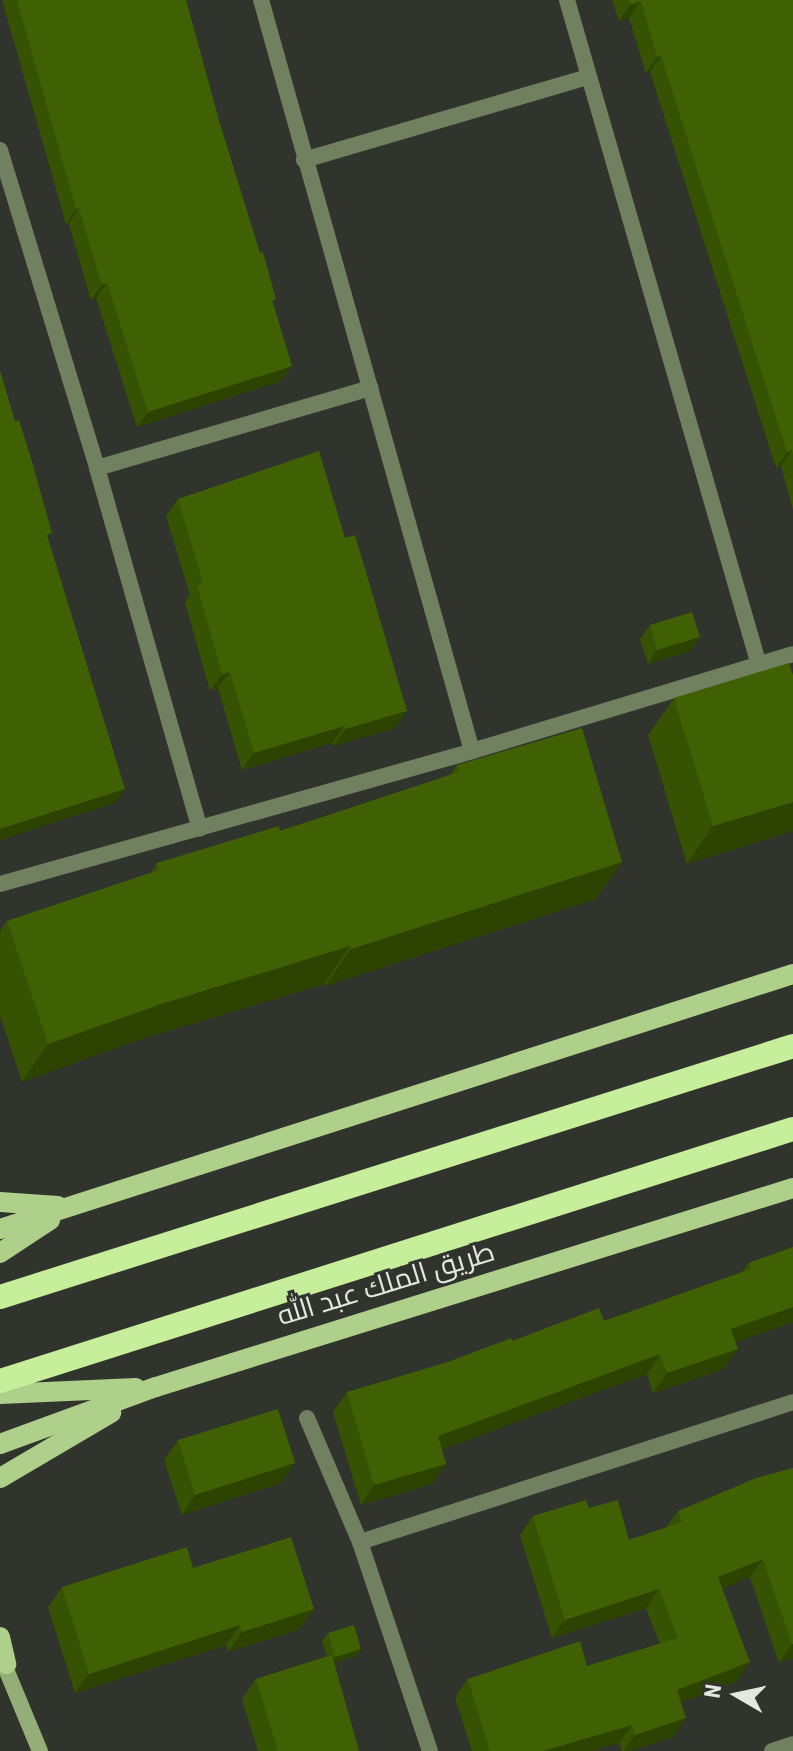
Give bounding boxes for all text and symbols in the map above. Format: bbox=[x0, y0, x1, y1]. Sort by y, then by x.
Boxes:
street label: طريق الملك عبد الله bbox=[273, 1235, 499, 1333]
north arrow bbox=[697, 1655, 777, 1735]
text: N bbox=[699, 1683, 726, 1700]

